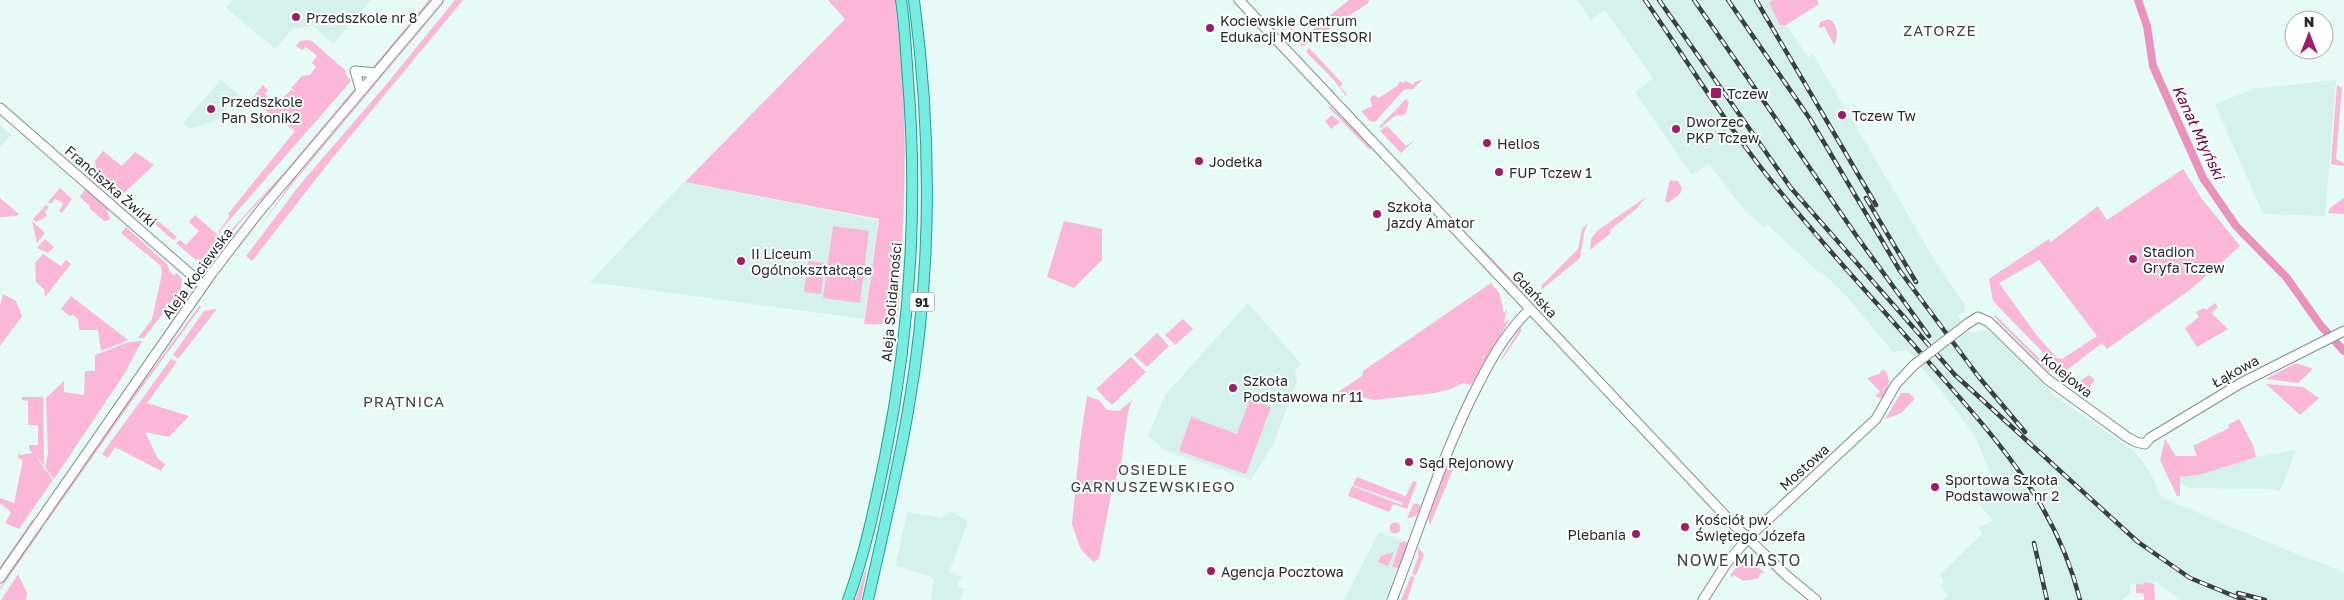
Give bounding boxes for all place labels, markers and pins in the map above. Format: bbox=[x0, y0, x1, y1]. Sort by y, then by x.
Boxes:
place label: Przedszkole nr 8 bbox=[306, 9, 417, 26]
marker: Przedszkole nr 8 bbox=[290, 11, 302, 23]
place label: Kociewskie Centrum Edukacji MONTESSORI bbox=[1220, 12, 1372, 45]
marker: Kociewskie Centrum Edukacji MONTESSORI bbox=[1204, 22, 1216, 34]
place label: Tczew bbox=[1727, 85, 1769, 102]
marker: Tczew bbox=[1709, 86, 1723, 100]
place label: Przedszkole Pan Słonik2 bbox=[221, 93, 303, 126]
marker: Przedszkole Pan Słonik2 bbox=[205, 103, 217, 115]
place label: Tczew Tw bbox=[1852, 107, 1916, 124]
marker: Tczew Tw bbox=[1836, 109, 1848, 121]
place label: Dworzec PKP Tczew bbox=[1686, 113, 1759, 146]
marker: Dworzec PKP Tczew bbox=[1670, 123, 1682, 135]
place label: Helios bbox=[1497, 135, 1540, 152]
marker: Helios bbox=[1481, 137, 1493, 149]
place label: Jodełka bbox=[1209, 153, 1262, 170]
marker: Jodełka bbox=[1193, 155, 1205, 167]
place label: FUP Tczew 1 bbox=[1509, 164, 1592, 181]
marker: FUP Tczew 1 bbox=[1493, 166, 1505, 178]
place label: Szkoła jazdy Amator bbox=[1386, 198, 1475, 231]
marker: Szkoła jazdy Amator bbox=[1371, 208, 1383, 220]
place label: Stadion Gryfa Tczew bbox=[2143, 243, 2225, 276]
place label: II Liceum Ogólnokształcące bbox=[751, 245, 872, 278]
marker: Stadion Gryfa Tczew bbox=[2127, 253, 2139, 265]
marker: II Liceum Ogólnokształcące bbox=[735, 255, 747, 267]
place label: Szkoła Podstawowa nr 11 bbox=[1243, 372, 1363, 405]
marker: Szkoła Podstawowa nr 11 bbox=[1227, 382, 1239, 394]
place label: Sąd Rejonowy bbox=[1419, 454, 1514, 471]
marker: Sąd Rejonowy bbox=[1403, 456, 1415, 468]
place label: Sportowa Szkoła Podstawowa nr 2 bbox=[1945, 471, 2059, 504]
marker: Sportowa Szkoła Podstawowa nr 2 bbox=[1929, 481, 1941, 493]
place label: Kościół pw. Świętego Józefa bbox=[1695, 511, 1805, 544]
marker: Kościół pw. Świętego Józefa bbox=[1679, 521, 1691, 533]
place label: Plebania bbox=[1568, 526, 1626, 543]
marker: Plebania bbox=[1630, 528, 1642, 540]
place label: Agencja Pocztowa bbox=[1221, 563, 1344, 580]
marker: Agencja Pocztowa bbox=[1205, 565, 1217, 577]

